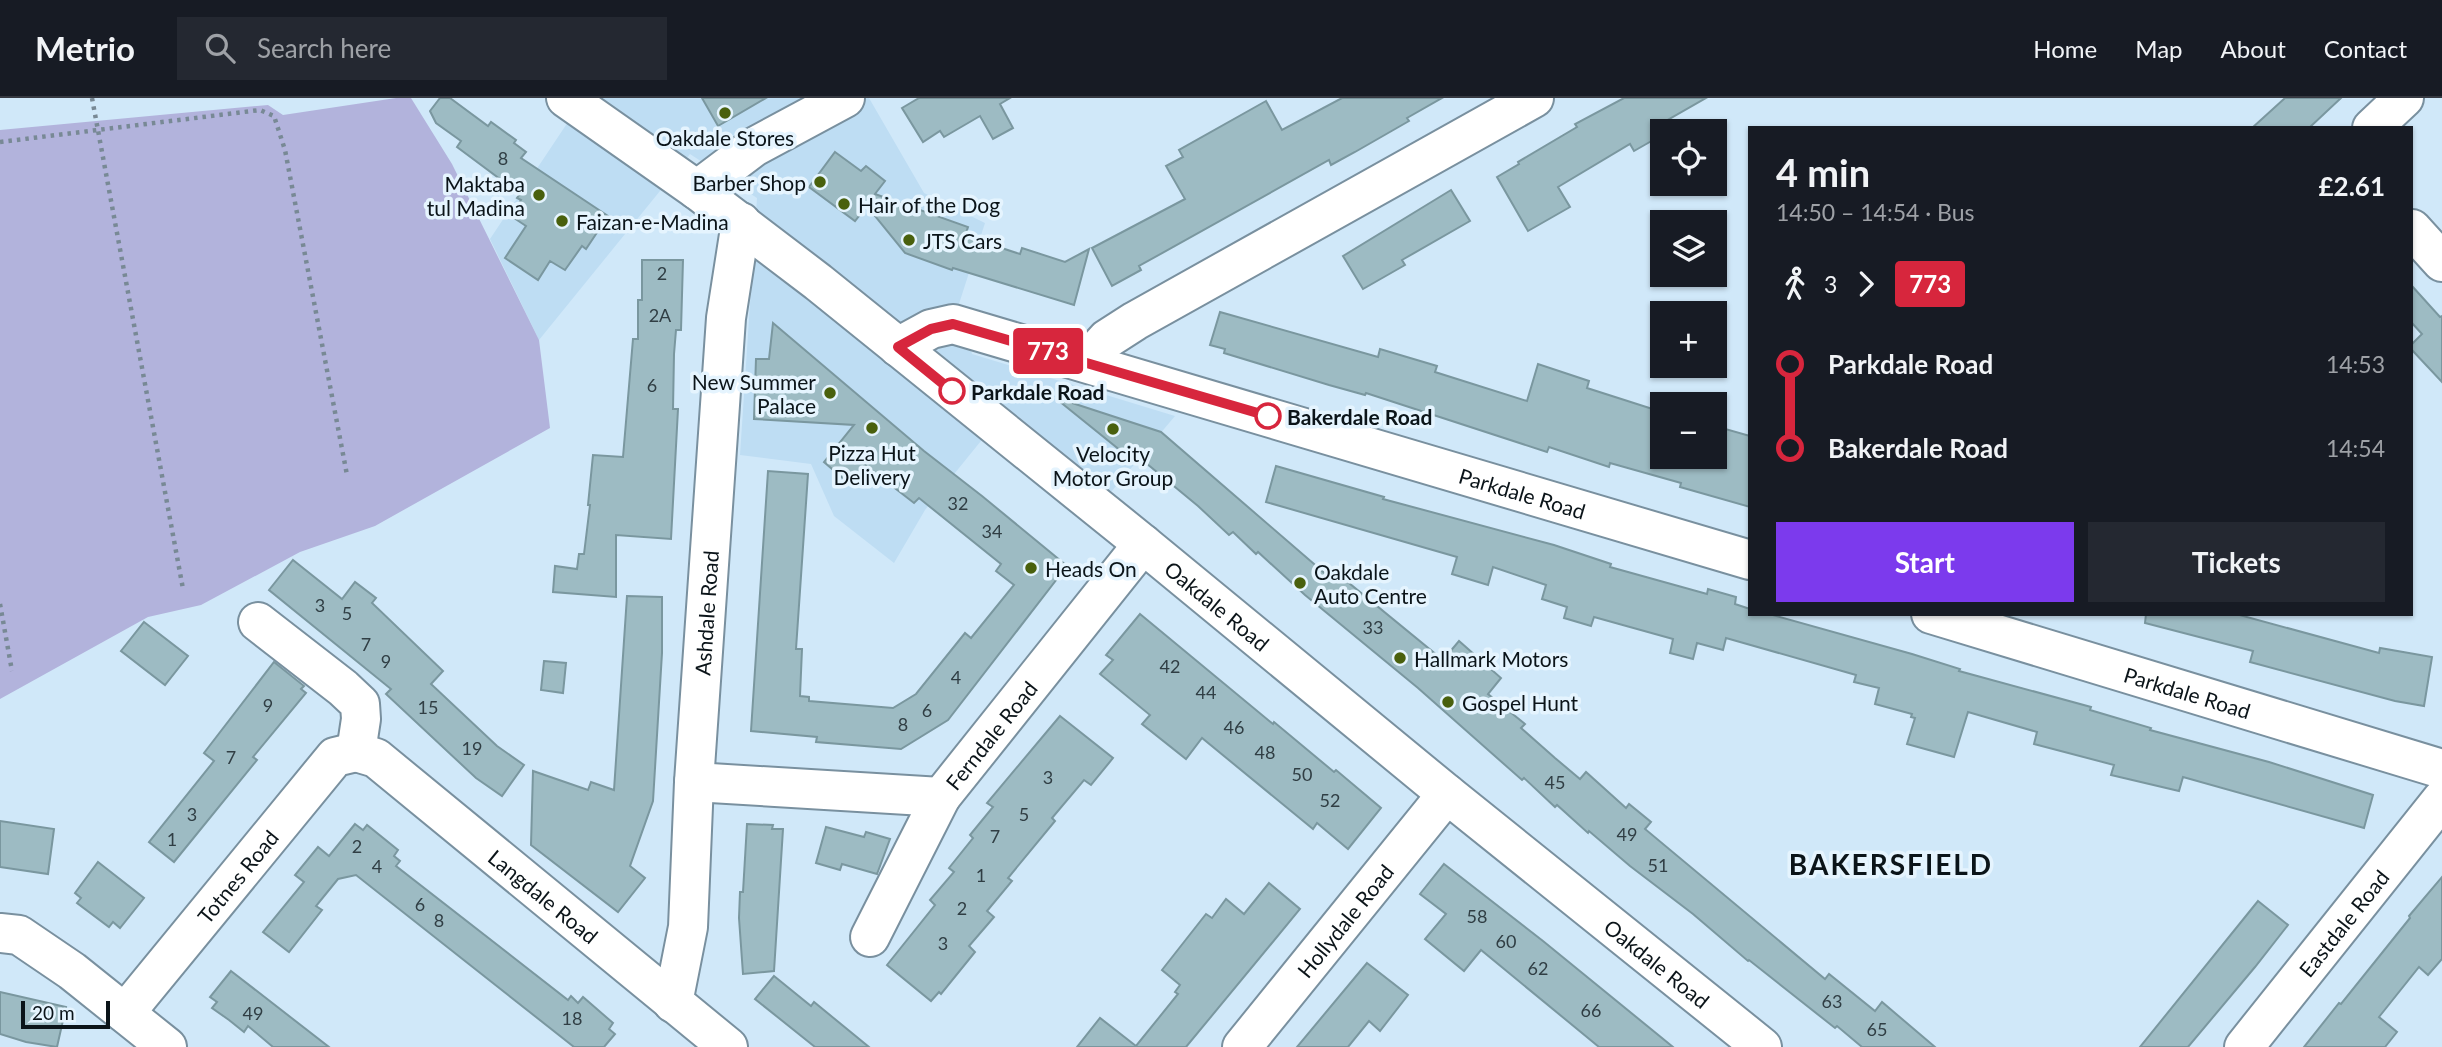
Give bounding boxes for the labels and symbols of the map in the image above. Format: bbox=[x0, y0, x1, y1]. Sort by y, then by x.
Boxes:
marker: Oakdale Stores bbox=[717, 105, 733, 121]
place label: Oakdale Stores bbox=[656, 125, 794, 150]
house number: 8 bbox=[498, 147, 508, 169]
place label: Barber Shop bbox=[692, 170, 806, 195]
place label: Maktaba tul Madina bbox=[427, 171, 525, 220]
marker: Barber Shop bbox=[812, 174, 828, 190]
marker: Maktaba tul Madina bbox=[531, 187, 547, 203]
place label: Hair of the Dog bbox=[858, 192, 1000, 217]
marker: Hair of the Dog bbox=[836, 196, 852, 212]
place label: Faizan-e-Madina bbox=[576, 209, 729, 234]
marker: Faizan-e-Madina bbox=[554, 213, 570, 229]
place label: JTS Cars bbox=[923, 228, 1002, 253]
marker: JTS Cars bbox=[901, 232, 917, 248]
house number: 2 bbox=[657, 262, 667, 284]
house number: 2A bbox=[649, 304, 672, 326]
line badge: 773 bbox=[1008, 328, 1088, 374]
place label: New Summer Palace bbox=[692, 369, 816, 418]
house number: 6 bbox=[647, 374, 657, 396]
marker: Parkdale Road bbox=[939, 378, 965, 404]
place label: Parkdale Road bbox=[971, 379, 1104, 404]
marker: New Summer Palace bbox=[822, 385, 838, 401]
marker: Bakerdale Road bbox=[1255, 403, 1281, 429]
place label: Bakerdale Road bbox=[1287, 404, 1432, 429]
marker: Pizza Hut Delivery bbox=[864, 420, 880, 436]
marker: Velocity Motor Group bbox=[1105, 421, 1121, 437]
place label: Pizza Hut Delivery bbox=[828, 440, 916, 489]
place label: Velocity Motor Group bbox=[1053, 441, 1173, 490]
street label: Parkdale Road bbox=[1456, 462, 1589, 523]
house number: 32 bbox=[948, 492, 968, 514]
house number: 34 bbox=[982, 520, 1002, 542]
street label: Ashdale Road bbox=[689, 550, 722, 676]
street label: Oakdale Road bbox=[1160, 555, 1275, 655]
place label: Heads On bbox=[1045, 556, 1137, 581]
place label: Oakdale Auto Centre bbox=[1314, 559, 1427, 608]
marker: Heads On bbox=[1023, 560, 1039, 576]
marker: Oakdale Auto Centre bbox=[1292, 575, 1308, 591]
house number: 3 bbox=[315, 594, 325, 616]
house number: 5 bbox=[342, 602, 352, 624]
house number: 33 bbox=[1363, 616, 1383, 638]
house number: 7 bbox=[361, 633, 371, 655]
place label: Hallmark Motors bbox=[1414, 646, 1568, 671]
house number: 9 bbox=[381, 650, 391, 672]
marker: Hallmark Motors bbox=[1392, 650, 1408, 666]
house number: 42 bbox=[1160, 655, 1180, 677]
street label: Parkdale Road bbox=[2121, 661, 2254, 723]
house number: 4 bbox=[951, 666, 961, 688]
street label: Ferndale Road bbox=[940, 676, 1041, 794]
house number: 44 bbox=[1196, 681, 1216, 703]
place label: Gospel Hunt bbox=[1462, 690, 1579, 715]
house number: 9 bbox=[263, 694, 273, 716]
marker: Gospel Hunt bbox=[1440, 694, 1456, 710]
house number: 15 bbox=[418, 696, 438, 718]
house number: 6 bbox=[922, 699, 932, 721]
house number: 8 bbox=[898, 713, 908, 735]
house number: 46 bbox=[1224, 716, 1244, 738]
house number: 19 bbox=[462, 737, 482, 759]
house number: 48 bbox=[1255, 741, 1275, 763]
house number: 7 bbox=[226, 746, 236, 768]
house number: 50 bbox=[1292, 763, 1312, 785]
house number: 3 bbox=[1043, 766, 1053, 788]
house number: 45 bbox=[1545, 771, 1565, 793]
house number: 52 bbox=[1320, 789, 1340, 811]
house number: 3 bbox=[187, 803, 197, 825]
house number: 5 bbox=[1019, 803, 1029, 825]
house number: 49 bbox=[1617, 823, 1637, 845]
street label: Totnes Road bbox=[192, 825, 283, 928]
house number: 7 bbox=[990, 825, 1000, 847]
house number: 1 bbox=[167, 828, 177, 850]
house number: 2 bbox=[352, 835, 362, 857]
street label: Langdale Road bbox=[484, 844, 604, 948]
district label: BAKERSFIELD bbox=[1789, 847, 1993, 881]
house number: 51 bbox=[1648, 854, 1668, 876]
house number: 4 bbox=[372, 855, 382, 877]
street label: Hollydale Road bbox=[1291, 859, 1398, 982]
house number: 1 bbox=[976, 864, 986, 886]
street label: Eastdale Road bbox=[2293, 864, 2393, 981]
house number: 6 bbox=[415, 893, 425, 915]
house number: 2 bbox=[957, 897, 967, 919]
house number: 58 bbox=[1467, 905, 1487, 927]
house number: 8 bbox=[434, 909, 444, 931]
street label: Oakdale Road bbox=[1600, 913, 1715, 1013]
house number: 60 bbox=[1496, 930, 1516, 952]
house number: 3 bbox=[938, 932, 948, 954]
house number: 62 bbox=[1528, 957, 1548, 979]
house number: 63 bbox=[1822, 990, 1842, 1012]
scale bar bbox=[21, 998, 110, 1030]
house number: 66 bbox=[1581, 999, 1601, 1021]
house number: 49 bbox=[243, 1002, 263, 1024]
house number: 18 bbox=[562, 1007, 582, 1029]
house number: 65 bbox=[1867, 1018, 1887, 1040]

